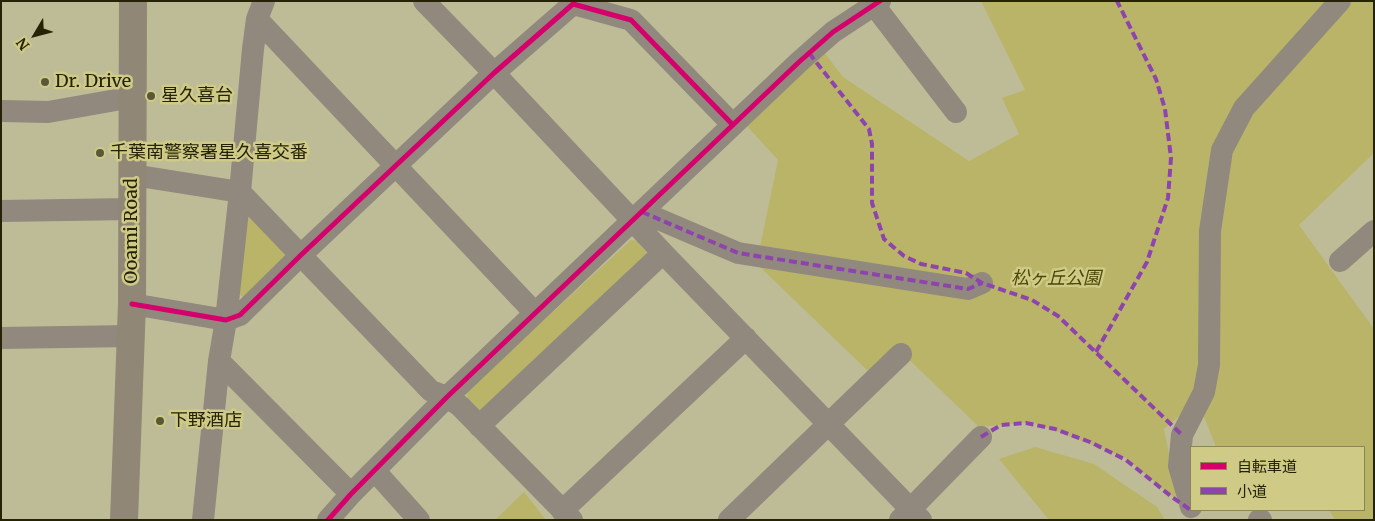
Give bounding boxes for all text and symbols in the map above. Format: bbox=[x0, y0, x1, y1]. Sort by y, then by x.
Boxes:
north arrow bbox=[10, 10, 60, 60]
text: N bbox=[13, 34, 34, 54]
place label: Dr. Drive bbox=[55, 71, 131, 93]
marker: Dr. Drive bbox=[39, 76, 51, 88]
place label: 星久喜台 bbox=[161, 85, 233, 107]
marker: 星久喜台 bbox=[145, 90, 157, 102]
place label: 千葉南警察署星久喜交番 bbox=[110, 142, 308, 164]
marker: 千葉南警察署星久喜交番 bbox=[94, 147, 106, 159]
street label: Ooami Road bbox=[121, 178, 143, 284]
park label: 松ヶ丘公園 bbox=[1011, 268, 1101, 290]
place label: 下野酒店 bbox=[170, 410, 242, 432]
marker: 下野酒店 bbox=[154, 415, 166, 427]
legend bbox=[1190, 446, 1365, 511]
text: 自転車道 bbox=[1237, 457, 1297, 476]
text: 小道 bbox=[1237, 482, 1267, 501]

